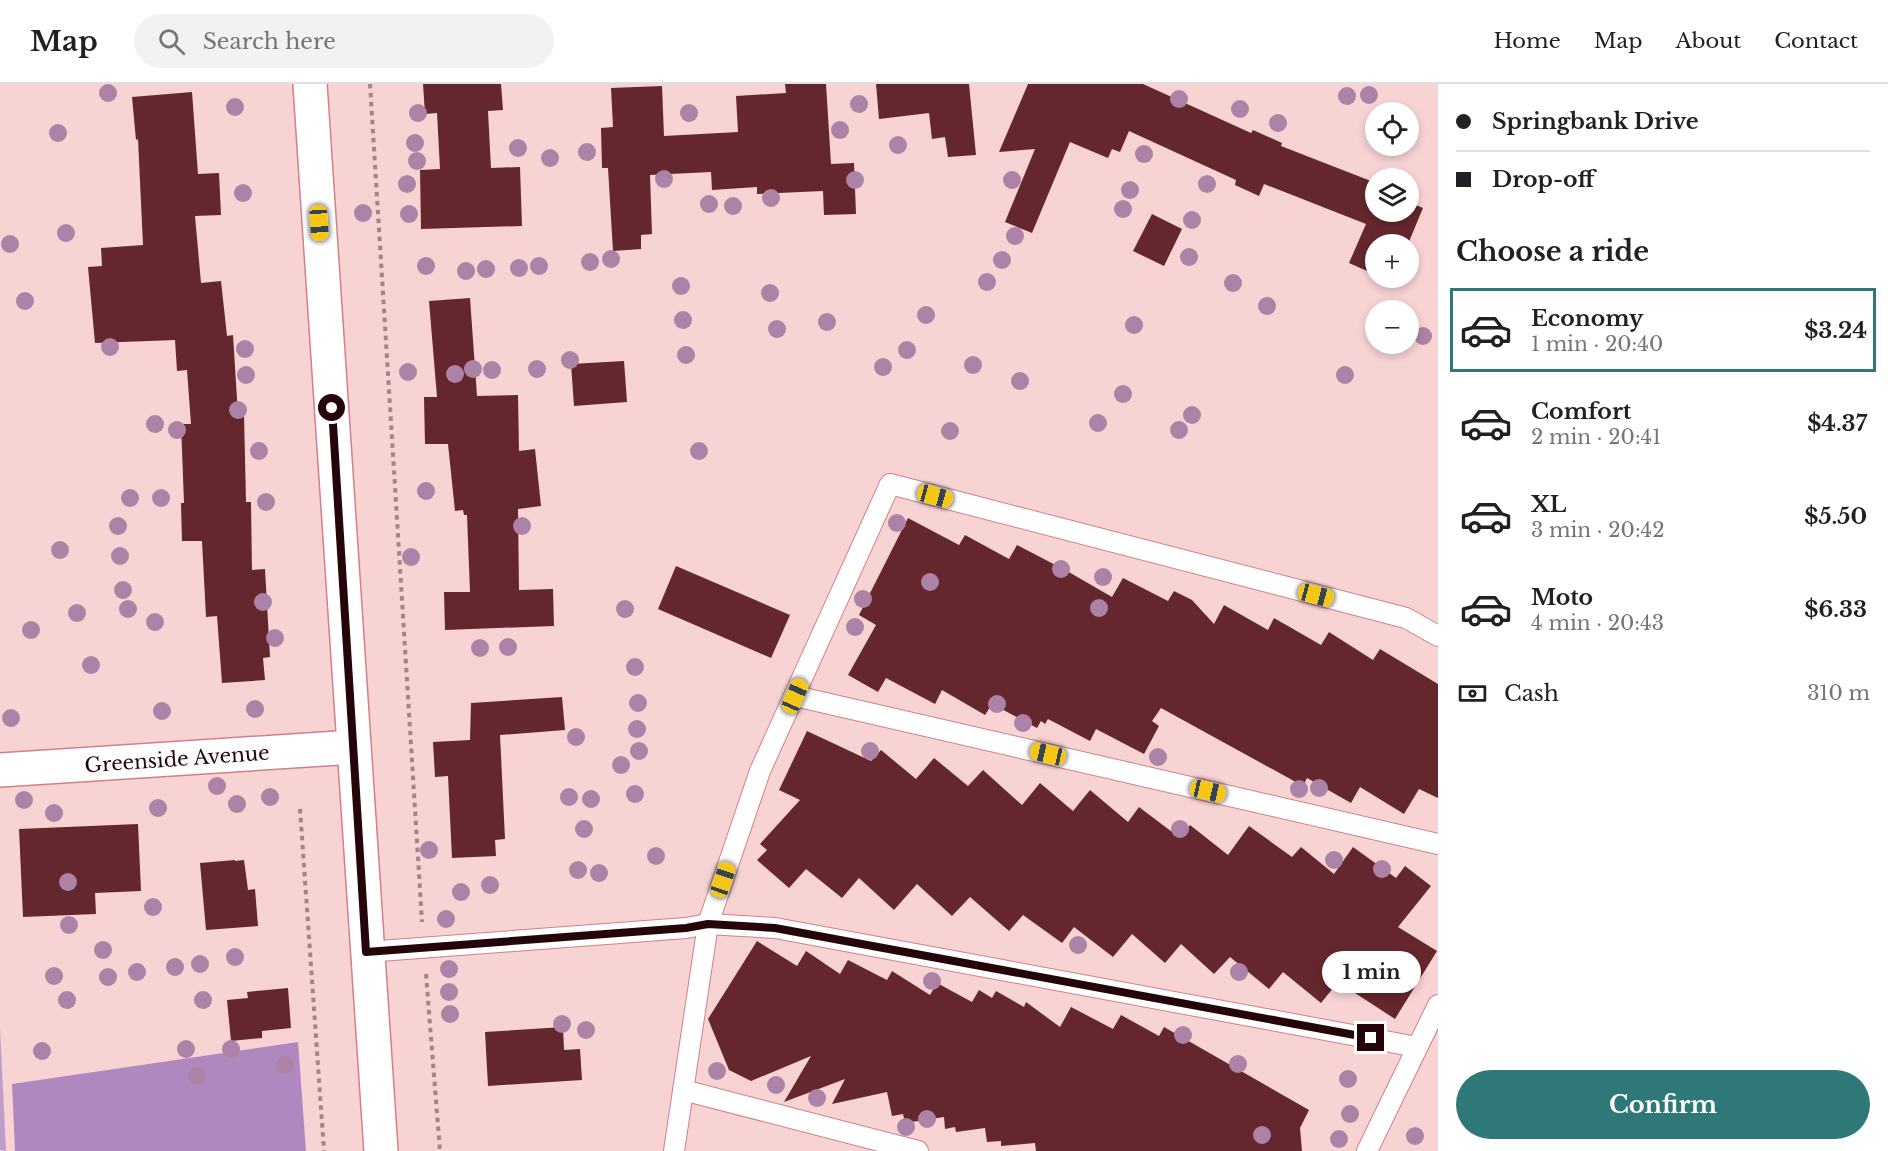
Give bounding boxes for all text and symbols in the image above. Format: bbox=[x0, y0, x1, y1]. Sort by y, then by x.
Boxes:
search box bbox=[134, 14, 554, 68]
text: Map bbox=[30, 24, 98, 59]
icon: search bbox=[155, 25, 188, 58]
text: Search here bbox=[203, 28, 336, 55]
text: Home bbox=[1494, 28, 1561, 54]
text: Map bbox=[1594, 28, 1642, 54]
text: About bbox=[1675, 28, 1741, 54]
text: Contact bbox=[1774, 28, 1858, 54]
map controls bbox=[1365, 102, 1419, 354]
button: locate bbox=[1365, 102, 1419, 156]
text: Springbank Drive bbox=[1492, 108, 1699, 135]
text: Drop-off bbox=[1492, 166, 1594, 193]
button: layers bbox=[1365, 168, 1419, 222]
car bbox=[309, 204, 329, 242]
button: + bbox=[1365, 234, 1419, 288]
text: Choose a ride bbox=[1456, 235, 1649, 268]
button: − bbox=[1365, 300, 1419, 354]
icon: car bbox=[1459, 303, 1513, 357]
text: Economy bbox=[1531, 305, 1643, 332]
text: $3.24 bbox=[1804, 317, 1867, 344]
text: 1 min · 20:40 bbox=[1531, 332, 1663, 356]
route start bbox=[318, 394, 345, 421]
icon: car bbox=[1459, 396, 1513, 450]
text: Comfort bbox=[1531, 398, 1631, 425]
text: $4.37 bbox=[1807, 410, 1867, 437]
text: 2 min · 20:41 bbox=[1531, 425, 1661, 449]
car bbox=[915, 483, 955, 509]
icon: car bbox=[1459, 489, 1513, 543]
text: XL bbox=[1531, 491, 1566, 518]
text: $5.50 bbox=[1804, 503, 1867, 530]
text: 3 min · 20:42 bbox=[1531, 518, 1665, 542]
car bbox=[1296, 582, 1336, 608]
icon: car bbox=[1459, 582, 1513, 636]
text: Moto bbox=[1531, 584, 1593, 611]
text: $6.33 bbox=[1804, 596, 1867, 623]
text: 4 min · 20:43 bbox=[1531, 611, 1664, 635]
car bbox=[779, 676, 811, 716]
icon: cash bbox=[1456, 677, 1489, 710]
text: Cash bbox=[1504, 680, 1559, 707]
text: 310 m bbox=[1807, 681, 1870, 705]
street label: Greenside Avenue bbox=[84, 741, 270, 777]
car bbox=[1028, 741, 1068, 767]
car bbox=[1188, 778, 1228, 804]
car bbox=[709, 860, 737, 900]
callout: 1 min bbox=[1322, 951, 1420, 993]
text: 1 min bbox=[1343, 960, 1400, 984]
route end bbox=[1357, 1024, 1384, 1051]
button: Confirm bbox=[1456, 1070, 1870, 1139]

